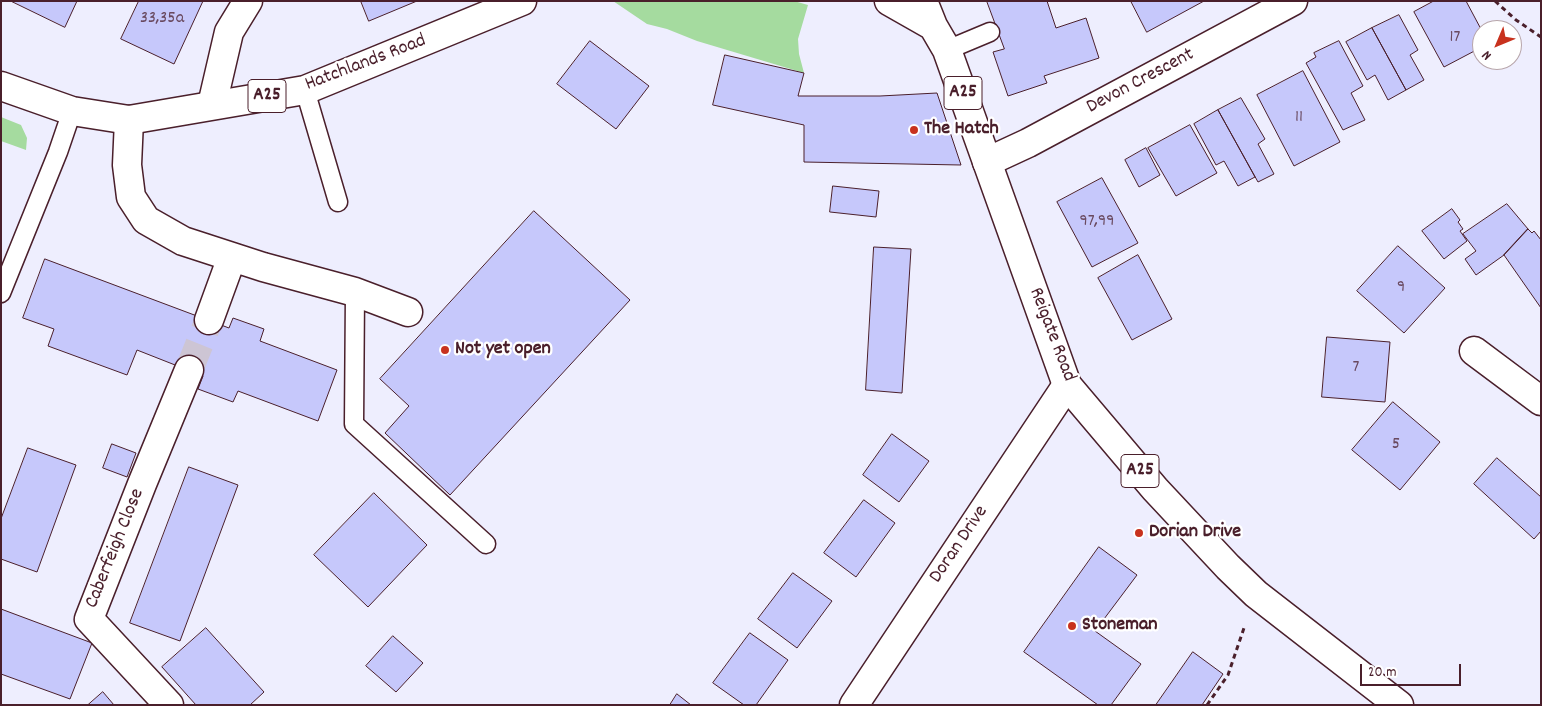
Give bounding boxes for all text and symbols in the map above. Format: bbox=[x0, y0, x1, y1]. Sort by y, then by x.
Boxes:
house number: 33,35a bbox=[140, 9, 184, 31]
north arrow bbox=[1472, 20, 1522, 70]
house number: 17 bbox=[1450, 28, 1460, 50]
street label: Hatchlands Road bbox=[302, 30, 430, 98]
street label: Devon Crescent bbox=[1083, 44, 1199, 120]
text: N bbox=[1478, 45, 1497, 64]
road number: A25 bbox=[944, 76, 982, 110]
road number: A25 bbox=[248, 80, 286, 112]
house number: 11 bbox=[1295, 108, 1303, 130]
place label: The Hatch bbox=[924, 118, 999, 142]
marker: The Hatch bbox=[908, 124, 920, 136]
house number: 97,99 bbox=[1079, 212, 1115, 234]
house number: 9 bbox=[1397, 278, 1405, 300]
street label: Reigate Road bbox=[1022, 285, 1080, 385]
place label: Not yet open bbox=[455, 338, 551, 362]
marker: Not yet open bbox=[439, 344, 451, 356]
house number: 7 bbox=[1353, 358, 1359, 380]
house number: 5 bbox=[1392, 435, 1400, 457]
road number: A25 bbox=[1121, 454, 1159, 488]
street label: Caberfeigh Close bbox=[81, 486, 151, 612]
street label: Doran Drive bbox=[925, 502, 995, 588]
place label: Dorian Drive bbox=[1149, 521, 1241, 545]
marker: Dorian Drive bbox=[1133, 527, 1145, 539]
place label: Stoneman bbox=[1082, 614, 1157, 638]
marker: Stoneman bbox=[1066, 620, 1078, 632]
scale bar bbox=[1362, 654, 1463, 686]
text: 20 m bbox=[1368, 662, 1396, 684]

